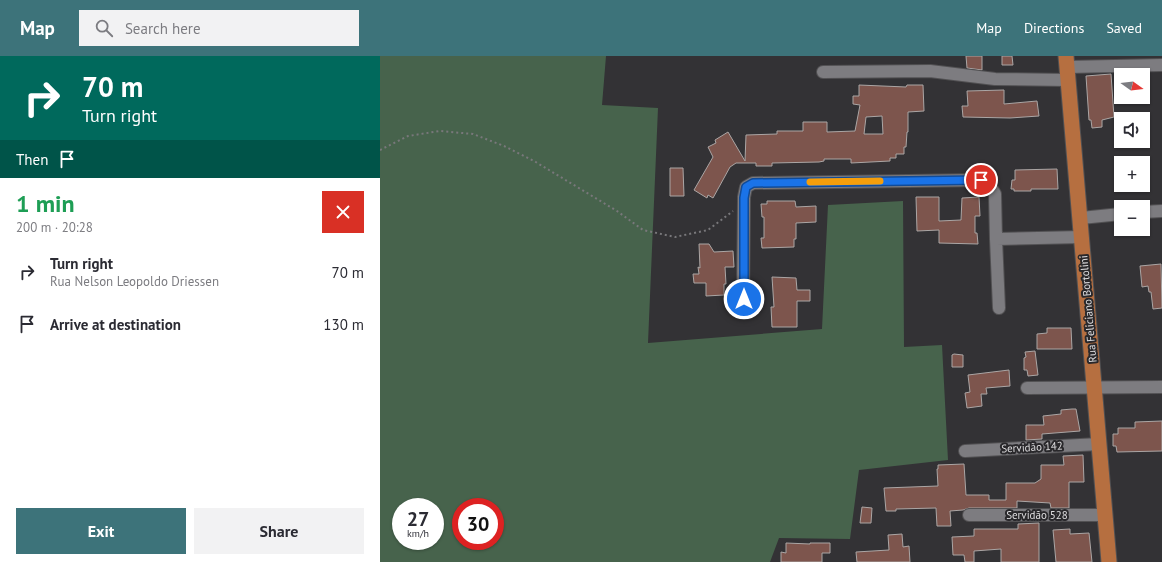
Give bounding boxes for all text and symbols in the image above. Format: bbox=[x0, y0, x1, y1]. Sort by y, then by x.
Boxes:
search box bbox=[79, 10, 359, 46]
text: Map bbox=[20, 16, 55, 40]
icon: search bbox=[93, 17, 115, 39]
text: Search here bbox=[125, 19, 201, 38]
text: Map bbox=[976, 19, 1002, 37]
text: Directions bbox=[1024, 19, 1084, 37]
text: Saved bbox=[1106, 19, 1142, 37]
text: 70 m bbox=[82, 68, 143, 105]
north arrow bbox=[1114, 68, 1150, 104]
map controls bbox=[1114, 68, 1150, 236]
icon: right bbox=[16, 72, 68, 124]
text: Turn right bbox=[82, 104, 157, 127]
button: sound bbox=[1114, 112, 1150, 148]
icon: arrive bbox=[56, 148, 78, 170]
text: Then bbox=[16, 150, 48, 169]
button: + bbox=[1114, 156, 1150, 192]
pin bbox=[964, 163, 998, 197]
icon: arrive bbox=[970, 169, 992, 191]
text: 1 min bbox=[16, 188, 75, 219]
button: close bbox=[322, 191, 364, 233]
button: − bbox=[1114, 200, 1150, 236]
text: 200 m · 20:28 bbox=[16, 219, 93, 236]
text: Turn right bbox=[50, 254, 113, 273]
street label: Rua Feliciano Bortolini bbox=[1076, 255, 1100, 363]
icon: right bbox=[16, 261, 38, 283]
text: 70 m bbox=[331, 263, 364, 282]
text: Rua Nelson Leopoldo Driessen bbox=[50, 273, 219, 290]
position arrow bbox=[723, 278, 765, 320]
icon: arrive bbox=[16, 313, 38, 335]
text: Arrive at destination bbox=[50, 315, 181, 334]
text: 130 m bbox=[323, 315, 364, 334]
street label: Servidão 142 bbox=[1001, 438, 1063, 456]
speed limit sign: 30 bbox=[452, 498, 504, 550]
text: 27 bbox=[407, 506, 429, 532]
button: Exit bbox=[16, 508, 186, 554]
button: Share bbox=[194, 508, 364, 554]
street label: Servidão 528 bbox=[1006, 508, 1068, 522]
text: km/h bbox=[407, 527, 429, 540]

